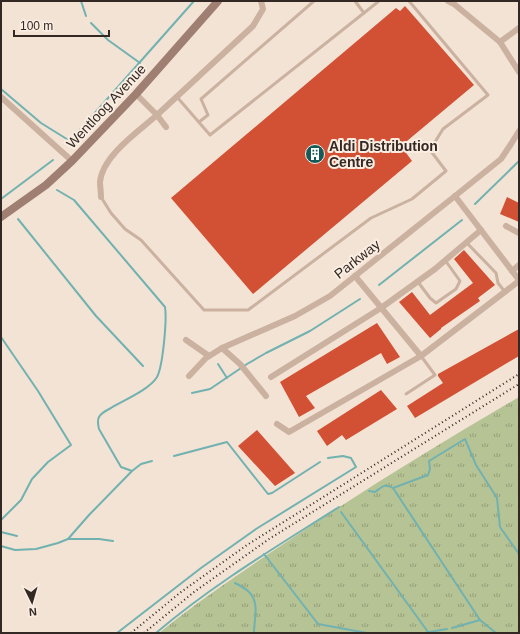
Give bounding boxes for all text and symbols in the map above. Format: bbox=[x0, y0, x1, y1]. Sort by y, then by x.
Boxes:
scale bar bbox=[14, 12, 109, 38]
text: 100 m bbox=[20, 19, 53, 33]
street label: Wentloog Avenue bbox=[63, 60, 149, 151]
place label: Aldi Distribution Centre bbox=[329, 138, 438, 170]
building icon: Aldi Distribution Centre bbox=[304, 143, 326, 165]
street label: Parkway bbox=[331, 236, 383, 282]
north arrow bbox=[12, 582, 52, 622]
text: N bbox=[28, 606, 37, 618]

